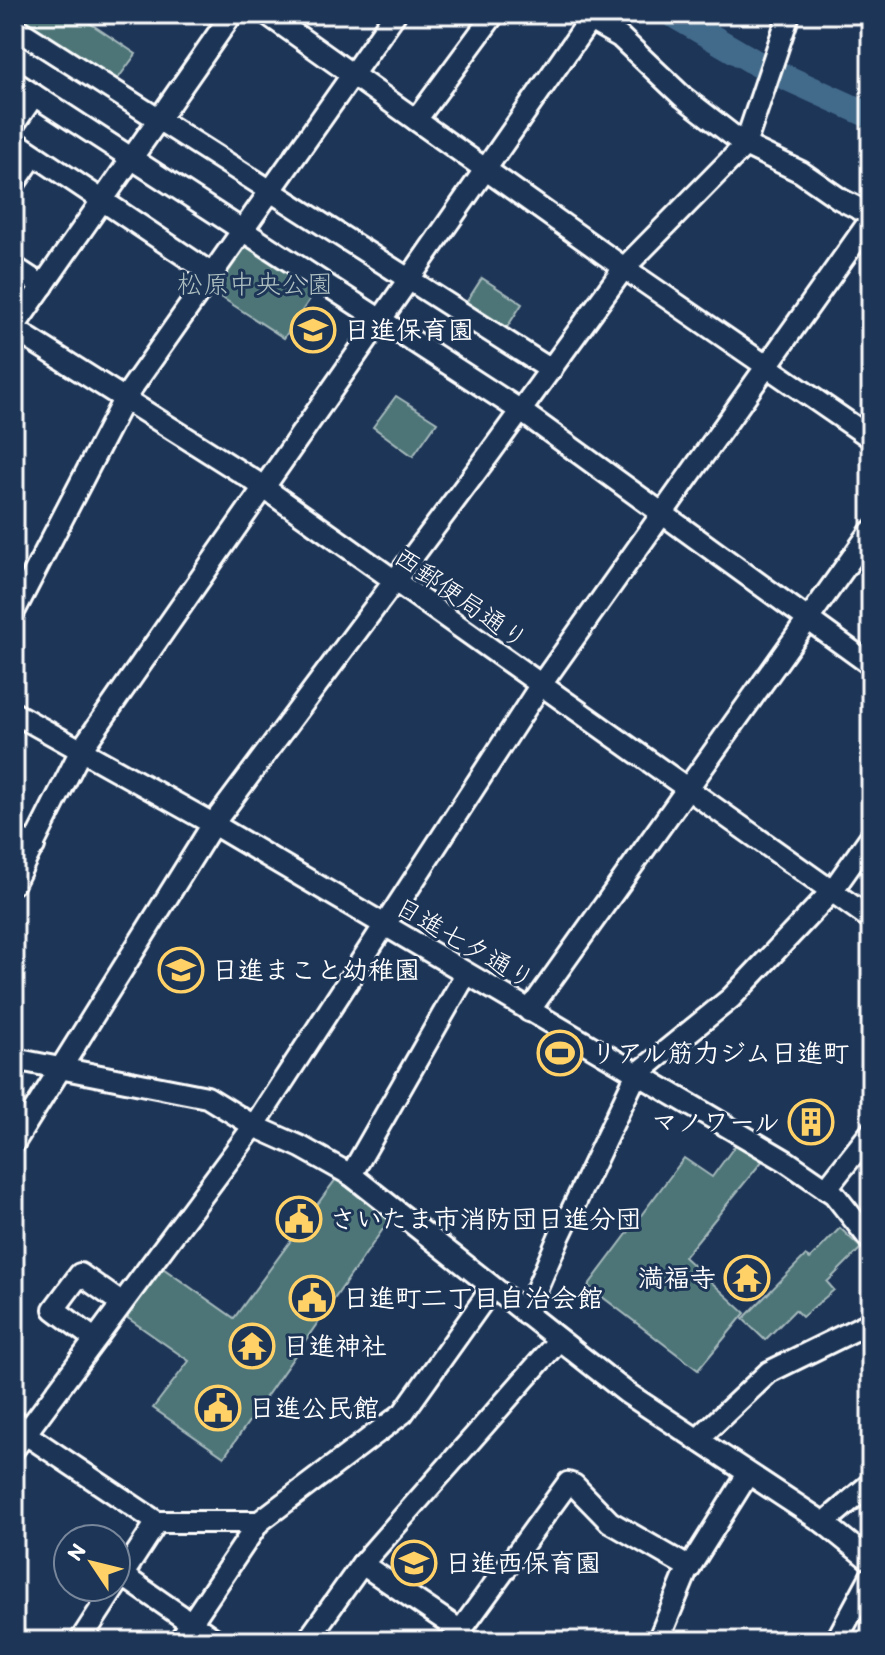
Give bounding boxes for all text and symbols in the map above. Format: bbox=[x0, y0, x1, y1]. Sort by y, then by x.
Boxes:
park label: 松原中央公園 bbox=[177, 268, 333, 300]
school or university icon: 日進保育園 bbox=[289, 306, 337, 354]
place label: 日進保育園 bbox=[344, 314, 474, 346]
street label: 西郵便局通り bbox=[388, 540, 534, 656]
street label: 日進七夕通り bbox=[389, 890, 541, 996]
school or university icon: 日進まこと幼稚園 bbox=[157, 946, 205, 994]
place label: 日進まこと幼稚園 bbox=[212, 954, 420, 986]
sports icon: リアル筋力ジム日進町 bbox=[536, 1029, 584, 1077]
place label: リアル筋力ジム日進町 bbox=[591, 1037, 849, 1069]
building icon: マノワール bbox=[787, 1098, 835, 1146]
place label: マノワール bbox=[652, 1106, 780, 1138]
public building icon: さいたま市消防団日進分団 bbox=[275, 1195, 323, 1243]
place label: さいたま市消防団日進分団 bbox=[330, 1203, 641, 1235]
temple icon: 満福寺 bbox=[723, 1254, 771, 1302]
place label: 満福寺 bbox=[638, 1262, 716, 1294]
public building icon: 日進町二丁目自治会館 bbox=[288, 1274, 336, 1322]
place label: 日進町二丁目自治会館 bbox=[343, 1282, 603, 1314]
temple icon: 日進神社 bbox=[228, 1322, 276, 1370]
place label: 日進神社 bbox=[283, 1330, 387, 1362]
public building icon: 日進公民館 bbox=[194, 1384, 242, 1432]
place label: 日進公民館 bbox=[249, 1392, 379, 1424]
north arrow bbox=[52, 1523, 132, 1603]
text: N bbox=[61, 1538, 91, 1566]
school or university icon: 日進西保育園 bbox=[390, 1539, 438, 1587]
place label: 日進西保育園 bbox=[445, 1547, 601, 1579]

